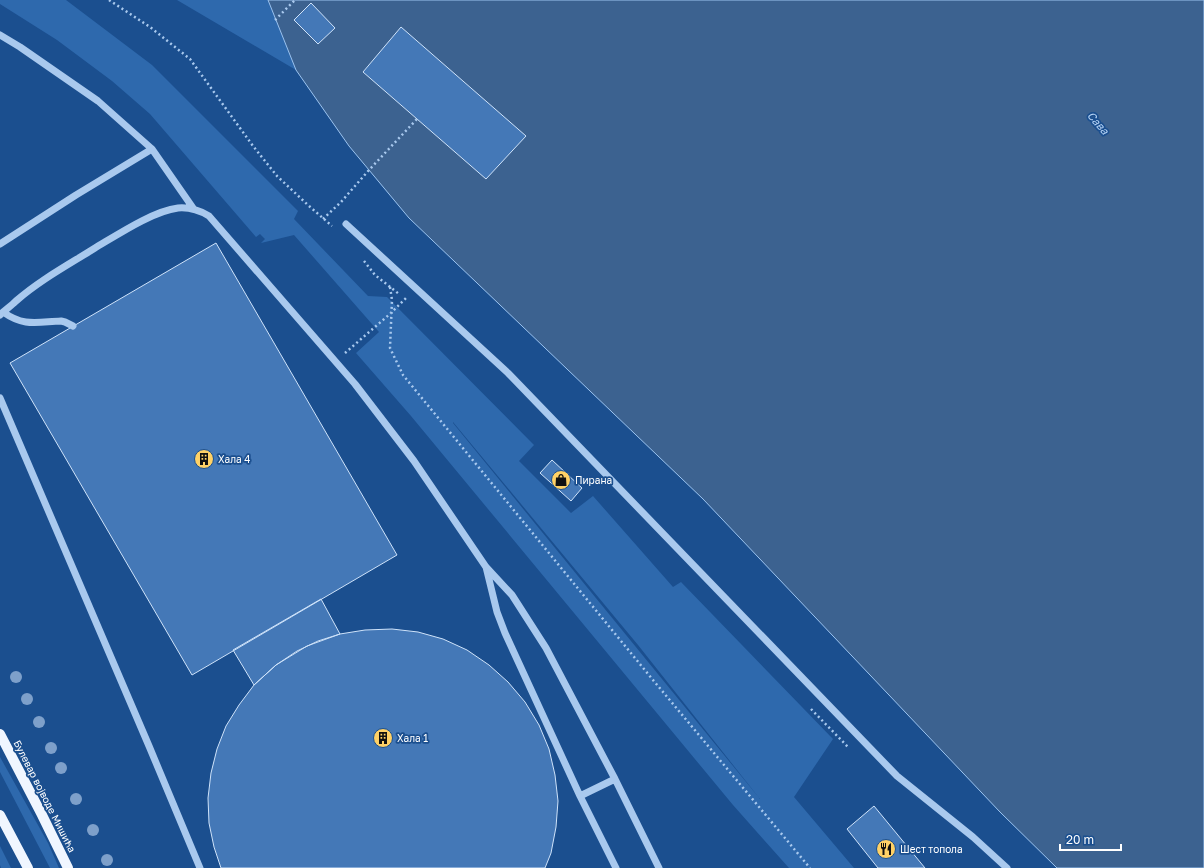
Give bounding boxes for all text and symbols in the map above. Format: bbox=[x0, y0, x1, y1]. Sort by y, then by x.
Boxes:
water label: Сава bbox=[1085, 109, 1112, 137]
building icon: Хала 4 bbox=[193, 448, 215, 470]
place label: Хала 4 bbox=[218, 453, 250, 465]
shop icon: Пирана bbox=[550, 469, 572, 491]
place label: Пирана bbox=[575, 474, 612, 486]
building icon: Хала 1 bbox=[372, 727, 394, 749]
place label: Хала 1 bbox=[397, 732, 428, 744]
street label: Булевар војводе Мишића bbox=[11, 738, 79, 854]
scale bar bbox=[1060, 826, 1121, 852]
text: 20 m bbox=[1066, 832, 1094, 847]
restaurant icon: Шест топола bbox=[875, 838, 897, 860]
place label: Шест топола bbox=[900, 843, 963, 855]

